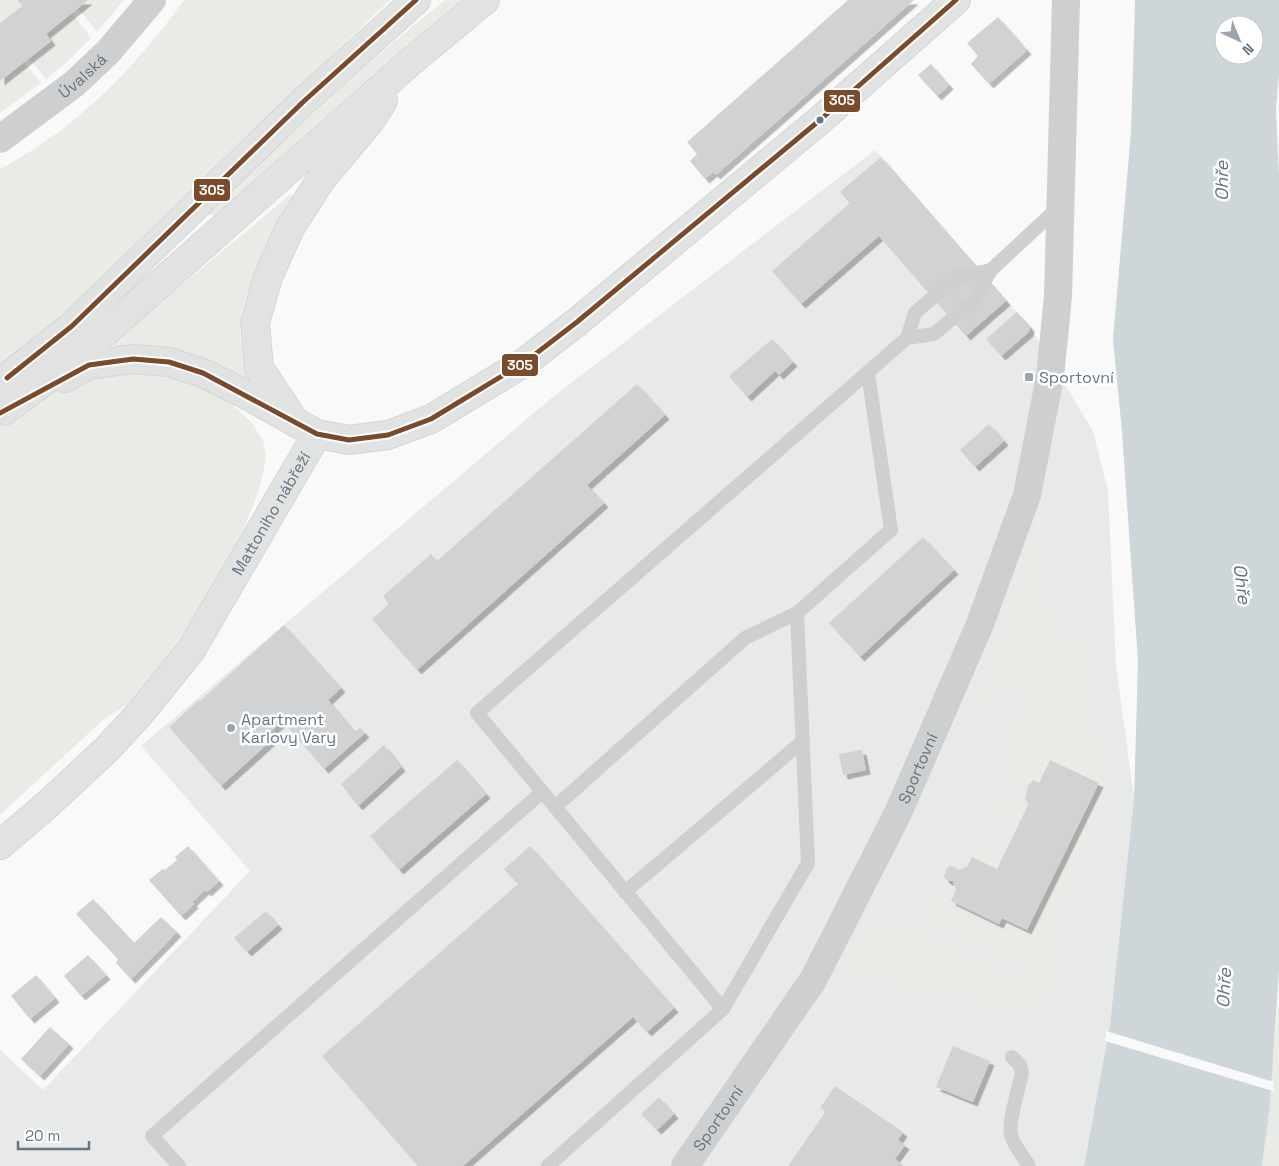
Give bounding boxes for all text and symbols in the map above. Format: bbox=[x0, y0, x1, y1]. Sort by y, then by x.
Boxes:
north arrow bbox=[1214, 15, 1264, 65]
text: N bbox=[1238, 40, 1258, 59]
street label: Úvalská bbox=[54, 49, 111, 103]
line badge: 305 bbox=[823, 89, 861, 113]
text: 305 bbox=[829, 91, 855, 109]
unlabelled marker bbox=[815, 115, 825, 125]
water label: Ohře bbox=[1210, 160, 1233, 201]
line badge: 305 bbox=[193, 178, 231, 202]
text: 305 bbox=[199, 181, 225, 199]
line badge: 305 bbox=[501, 353, 539, 377]
text: 305 bbox=[507, 356, 533, 374]
place label: Sportovní bbox=[1039, 367, 1114, 388]
marker: Sportovní bbox=[1023, 371, 1035, 383]
street label: Mattoniho nábřeží bbox=[227, 448, 315, 579]
water label: Ohře bbox=[1229, 563, 1257, 607]
place label: Apartment Karlovy Vary bbox=[241, 709, 336, 748]
marker: Apartment Karlovy Vary bbox=[225, 722, 237, 734]
street label: Sportovní bbox=[893, 730, 942, 807]
water label: Ohře bbox=[1211, 966, 1236, 1009]
street label: Sportovní bbox=[688, 1082, 748, 1155]
scale bar bbox=[18, 1118, 89, 1150]
text: 20 m bbox=[25, 1126, 60, 1145]

